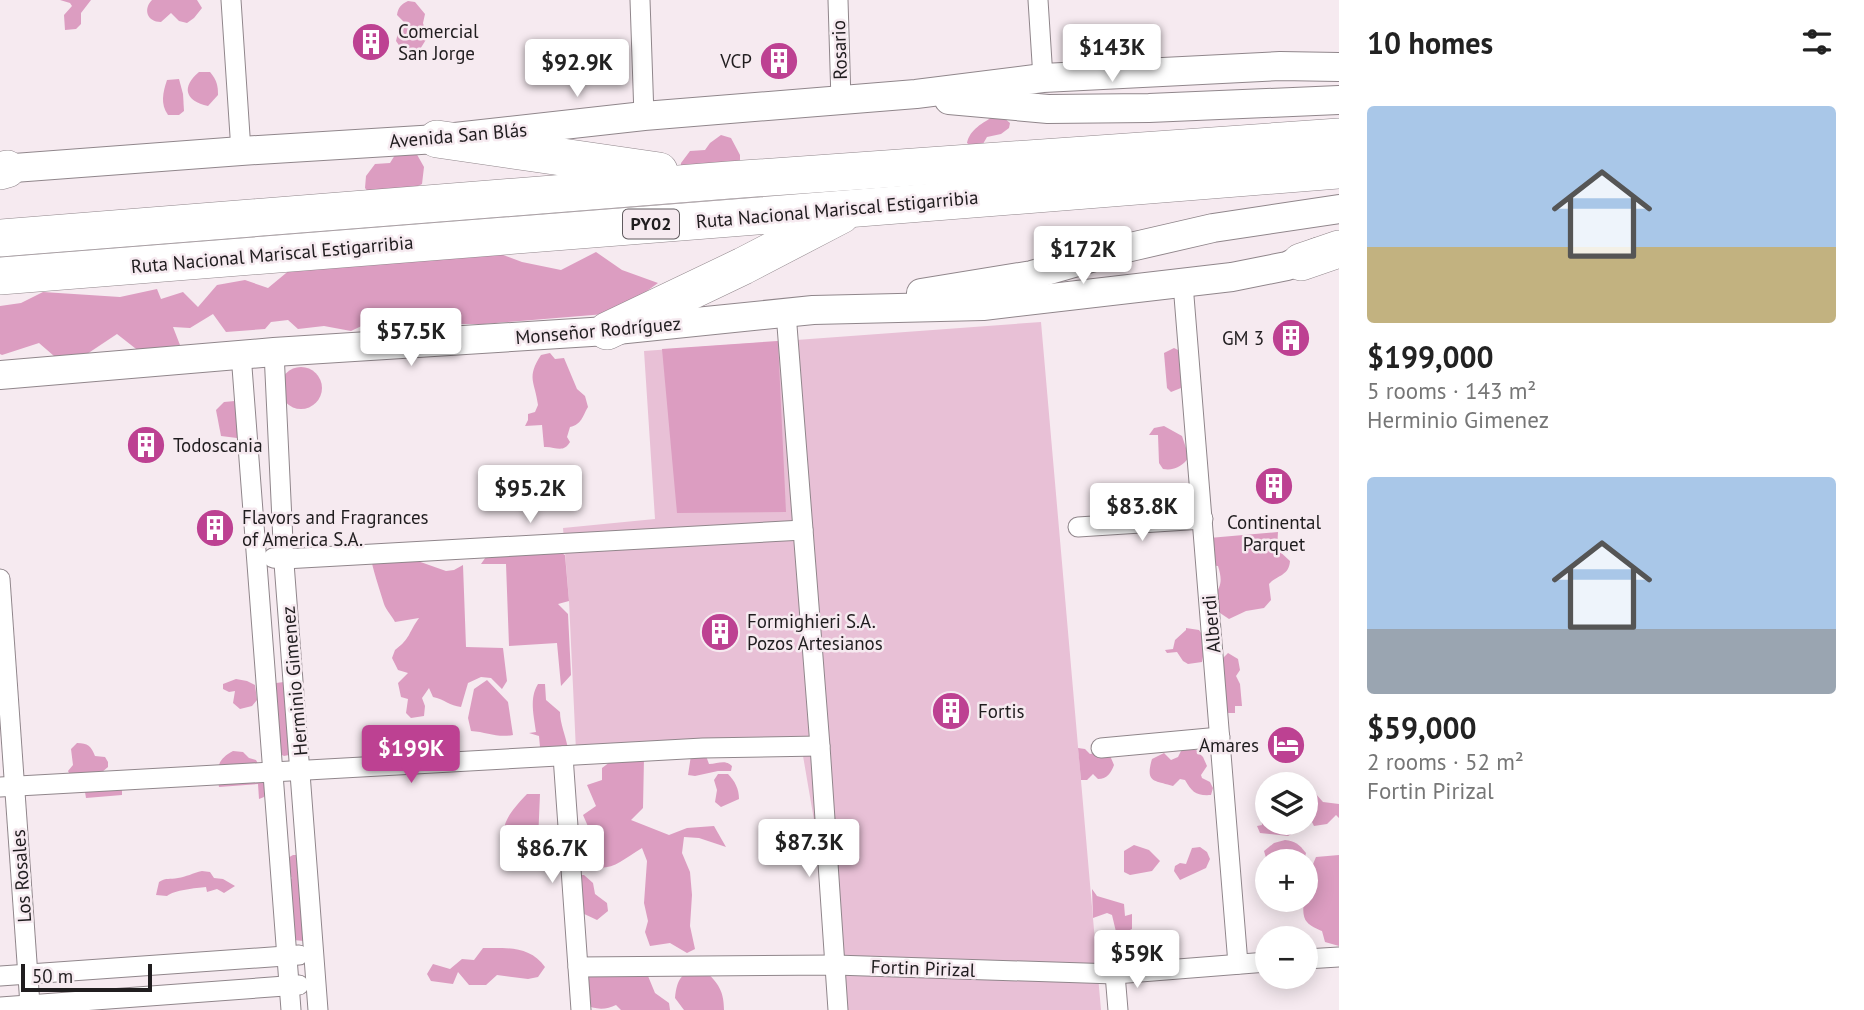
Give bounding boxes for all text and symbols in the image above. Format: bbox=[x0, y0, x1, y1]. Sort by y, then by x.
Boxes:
place label: Comercial San Jorge bbox=[398, 19, 479, 65]
street label: Rosario bbox=[826, 20, 852, 80]
building icon: Comercial San Jorge bbox=[350, 21, 392, 63]
text: 10 homes bbox=[1367, 23, 1493, 62]
icon: filters bbox=[1798, 23, 1836, 61]
pin: $143K bbox=[1063, 24, 1161, 84]
text: $143K bbox=[1079, 32, 1145, 61]
pin: $92.9K bbox=[520, 40, 634, 99]
building icon: VCP bbox=[758, 40, 800, 82]
text: $92.9K bbox=[541, 47, 613, 76]
place label: VCP bbox=[719, 49, 752, 73]
street label: Avenida San Blás bbox=[388, 117, 528, 153]
icon: home bbox=[1539, 151, 1665, 277]
street label: Ruta Nacional Mariscal Estigarribia bbox=[695, 185, 979, 233]
road number: PY02 bbox=[623, 210, 679, 238]
pin: $172K bbox=[1034, 226, 1132, 286]
street label: Ruta Nacional Mariscal Estigarribia bbox=[130, 230, 414, 278]
text: $172K bbox=[1050, 234, 1116, 263]
pin: $57.5K bbox=[354, 308, 468, 368]
street label: Monseñor Rodríguez bbox=[514, 311, 682, 349]
text: $57.5K bbox=[376, 316, 446, 345]
building icon: GM 3 bbox=[1270, 317, 1312, 359]
place label: GM 3 bbox=[1222, 326, 1264, 350]
text: $199,000 bbox=[1367, 337, 1494, 376]
text: 5 rooms · 143 m² bbox=[1367, 376, 1536, 405]
text: Herminio Gimenez bbox=[1367, 405, 1549, 434]
building icon: Todoscania bbox=[125, 424, 167, 466]
place label: Todoscania bbox=[173, 433, 263, 457]
building icon: Continental Parquet bbox=[1253, 465, 1295, 507]
pin: $95.2K bbox=[473, 466, 587, 525]
text: $95.2K bbox=[494, 473, 566, 502]
pin: $83.8K bbox=[1085, 484, 1199, 543]
text: $83.8K bbox=[1106, 491, 1178, 520]
place label: Flavors and Fragrances of America S.A. bbox=[242, 505, 429, 551]
building icon: Flavors and Fragrances of America S.A. bbox=[194, 507, 236, 549]
place label: Continental Parquet bbox=[1227, 510, 1322, 556]
icon: home bbox=[1539, 522, 1665, 648]
street label: Alberdi bbox=[1197, 594, 1225, 654]
street label: Herminio Gimenez bbox=[275, 605, 313, 757]
place label: Formighieri S.A. Pozos Artesianos bbox=[747, 609, 883, 655]
building icon: Formighieri S.A. Pozos Artesianos bbox=[699, 611, 741, 653]
building icon: Fortis bbox=[930, 690, 972, 732]
place label: Fortis bbox=[978, 699, 1025, 723]
text: $59,000 bbox=[1367, 708, 1477, 747]
hotel icon: Amares bbox=[1265, 724, 1307, 766]
pin: $199K bbox=[362, 726, 460, 785]
text: $199K bbox=[378, 733, 444, 762]
place label: Amares bbox=[1199, 733, 1259, 757]
text: 2 rooms · 52 m² bbox=[1367, 747, 1524, 776]
map controls bbox=[1255, 772, 1318, 989]
button: layers bbox=[1255, 772, 1318, 835]
text: Fortin Pirizal bbox=[1367, 776, 1494, 805]
pin: $87.3K bbox=[752, 820, 866, 879]
pin: $86.7K bbox=[495, 826, 609, 885]
text: $87.3K bbox=[774, 827, 844, 856]
street label: Los Rosales bbox=[6, 829, 36, 923]
text: $86.7K bbox=[516, 833, 588, 862]
button: + bbox=[1255, 849, 1318, 912]
button: − bbox=[1255, 926, 1318, 989]
pin: $59K bbox=[1096, 930, 1178, 990]
text: $59K bbox=[1110, 938, 1164, 967]
street label: Fortin Pirizal bbox=[870, 954, 976, 982]
scale bar bbox=[21, 961, 152, 993]
text: 50 m bbox=[32, 964, 73, 988]

